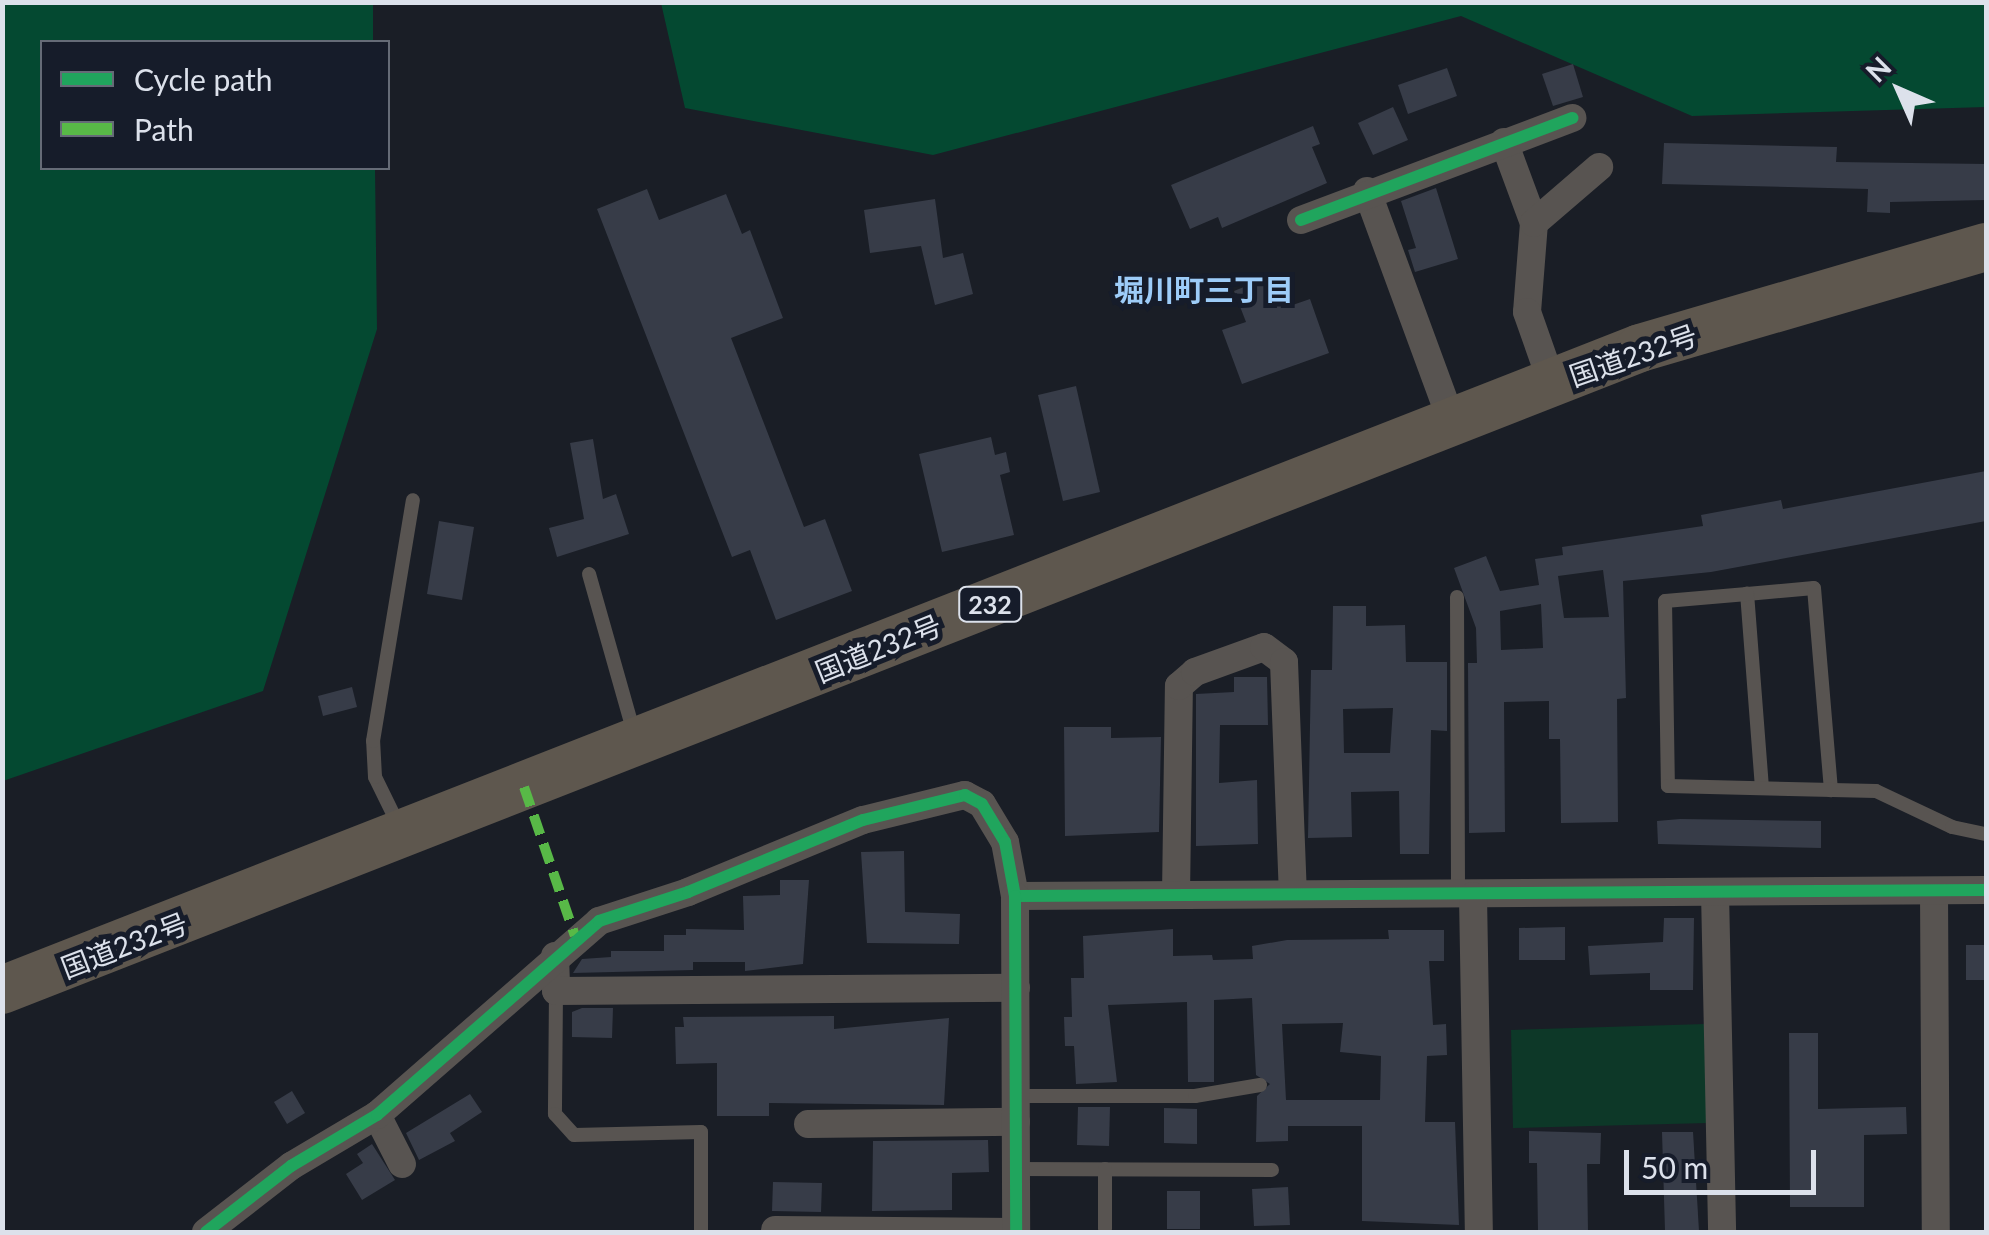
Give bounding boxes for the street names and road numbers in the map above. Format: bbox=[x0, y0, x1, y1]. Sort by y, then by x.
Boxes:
street label: 国道232号 bbox=[1565, 318, 1701, 392]
road number: 232 bbox=[958, 584, 1022, 624]
street label: 国道232号 bbox=[810, 608, 946, 688]
street label: 国道232号 bbox=[56, 906, 192, 984]

